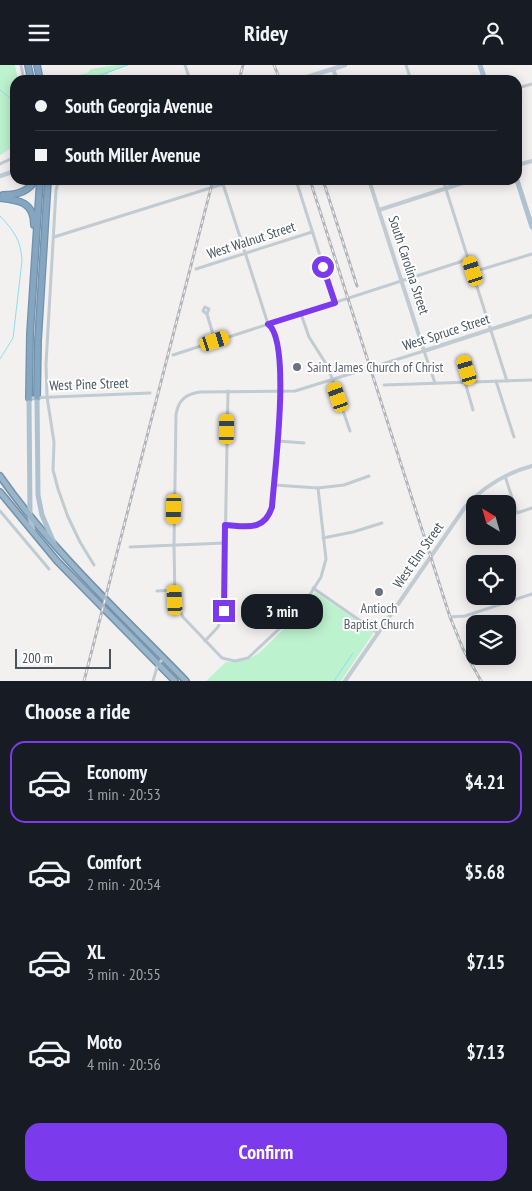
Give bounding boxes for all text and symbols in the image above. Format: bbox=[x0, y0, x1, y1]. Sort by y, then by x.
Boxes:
icon: menu bbox=[25, 19, 53, 47]
text: Ridey bbox=[244, 19, 288, 47]
icon: person bbox=[479, 19, 507, 47]
text: South Georgia Avenue bbox=[65, 94, 213, 118]
text: South Miller Avenue bbox=[65, 143, 201, 167]
street label: South Carolina Street bbox=[385, 213, 433, 317]
street label: West Walnut Street bbox=[205, 217, 298, 263]
car bbox=[461, 254, 484, 288]
route start bbox=[312, 256, 334, 278]
street label: West Spruce Street bbox=[400, 309, 492, 355]
car bbox=[198, 329, 231, 353]
car bbox=[455, 353, 478, 387]
place label: Saint James Church of Christ bbox=[307, 358, 443, 376]
marker: Saint James Church of Christ bbox=[291, 361, 303, 373]
street label: West Pine Street bbox=[49, 374, 129, 394]
car bbox=[326, 380, 349, 414]
car bbox=[219, 414, 234, 444]
car bbox=[166, 494, 181, 524]
north arrow bbox=[466, 495, 516, 545]
map controls bbox=[466, 495, 516, 665]
street label: West Elm Street bbox=[389, 518, 447, 592]
button: locate bbox=[466, 555, 516, 605]
car bbox=[166, 585, 183, 615]
marker: Antioch Baptist Church bbox=[373, 586, 385, 598]
callout: 3 min bbox=[242, 593, 324, 629]
place label: Antioch Baptist Church bbox=[344, 599, 414, 633]
route end bbox=[213, 600, 235, 622]
text: 3 min bbox=[266, 601, 298, 621]
button: layers bbox=[466, 615, 516, 665]
scale bar bbox=[15, 646, 111, 669]
text: 200 m bbox=[22, 649, 53, 667]
text: Choose a ride bbox=[25, 697, 130, 725]
icon: car bbox=[27, 760, 72, 805]
text: Economy bbox=[87, 760, 147, 784]
text: $4.21 bbox=[465, 770, 505, 794]
text: 1 min · 20:53 bbox=[87, 784, 161, 804]
icon: car bbox=[27, 850, 72, 895]
text: Comfort bbox=[87, 850, 141, 874]
text: $5.68 bbox=[465, 860, 505, 884]
text: 2 min · 20:54 bbox=[87, 874, 161, 894]
icon: car bbox=[27, 940, 72, 985]
text: XL bbox=[87, 940, 105, 964]
text: $7.15 bbox=[467, 950, 505, 974]
text: 3 min · 20:55 bbox=[87, 964, 161, 984]
icon: car bbox=[27, 1030, 72, 1075]
text: Moto bbox=[87, 1030, 122, 1054]
text: $7.13 bbox=[467, 1040, 505, 1064]
text: 4 min · 20:56 bbox=[87, 1054, 161, 1074]
button: Confirm bbox=[25, 1123, 507, 1181]

